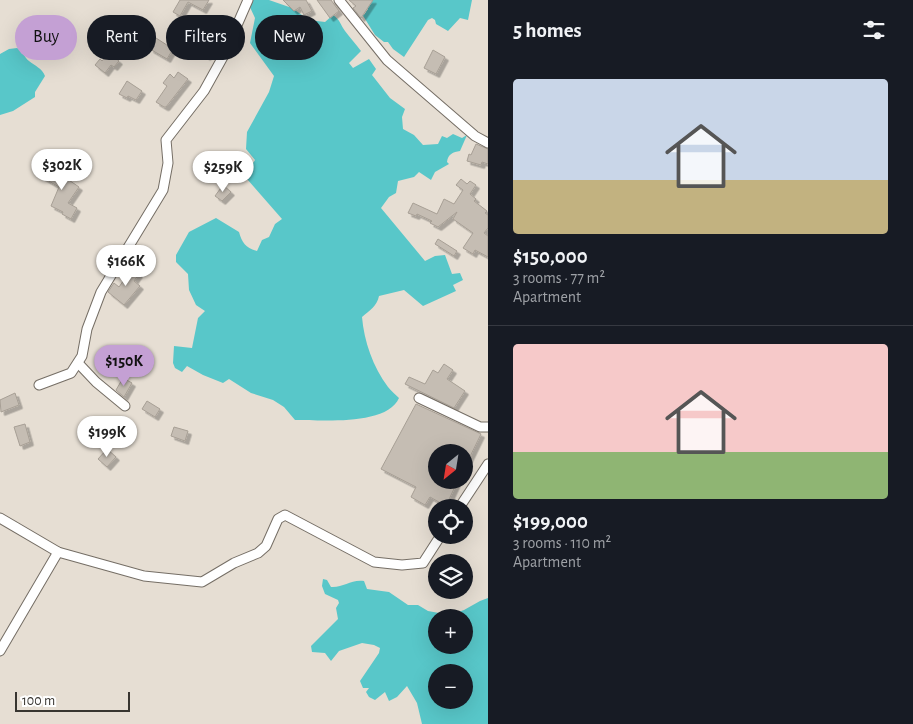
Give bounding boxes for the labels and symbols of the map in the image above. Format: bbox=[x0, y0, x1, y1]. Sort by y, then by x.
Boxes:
pin: $302K bbox=[27, 148, 97, 191]
pin: $259K bbox=[188, 150, 258, 193]
pin: $166K bbox=[91, 244, 161, 287]
pin: $150K bbox=[89, 344, 159, 387]
pin: $199K bbox=[72, 416, 142, 458]
north arrow bbox=[428, 444, 472, 489]
scale bar bbox=[15, 689, 130, 712]

